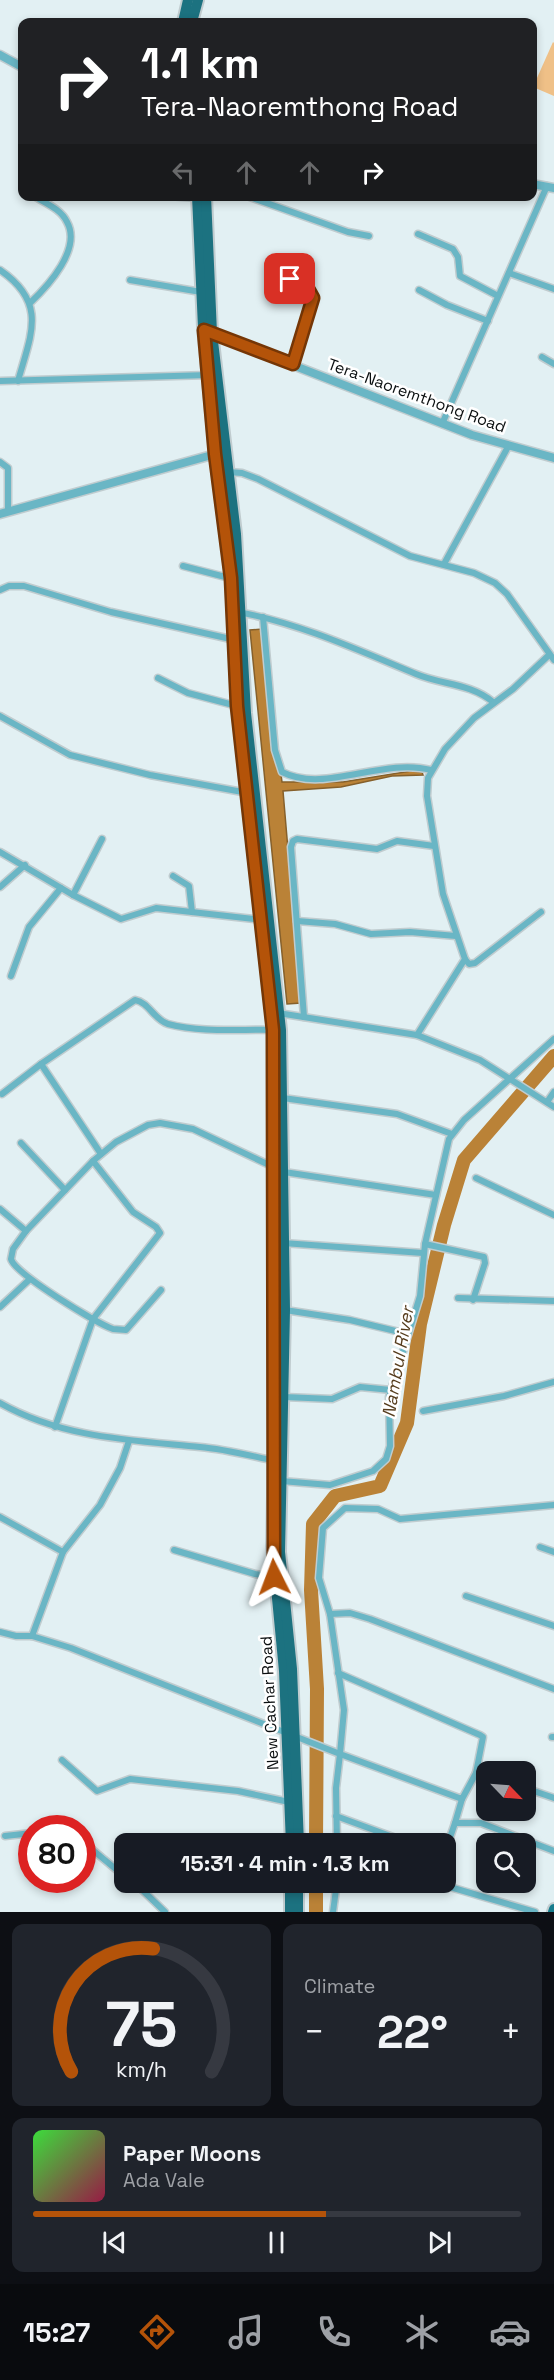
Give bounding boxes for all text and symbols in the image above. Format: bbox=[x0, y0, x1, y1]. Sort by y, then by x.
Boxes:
text: 1.1 km bbox=[141, 37, 260, 90]
icon: right bbox=[42, 42, 120, 120]
text: Tera-Naoremthong Road bbox=[141, 89, 459, 124]
icon: left bbox=[167, 156, 200, 189]
icon: ahead bbox=[230, 156, 263, 189]
icon: ahead bbox=[293, 156, 326, 189]
icon: right bbox=[356, 156, 389, 189]
pin bbox=[264, 253, 315, 304]
icon: arrive bbox=[273, 262, 306, 295]
street label: Tera-Naoremthong Road bbox=[325, 353, 509, 438]
water label: Nambul River bbox=[376, 1303, 419, 1419]
position arrow bbox=[242, 1545, 306, 1609]
street label: New Cachar Road bbox=[256, 1635, 283, 1770]
north arrow bbox=[476, 1761, 536, 1821]
map controls bbox=[476, 1761, 536, 1893]
speed limit sign: 80 bbox=[18, 1815, 96, 1893]
button: search bbox=[476, 1833, 536, 1893]
text: 15:31 · 4 min · 1.3 km bbox=[180, 1849, 390, 1877]
text: Climate bbox=[304, 1973, 375, 1999]
text: 75 bbox=[105, 1985, 177, 2064]
text: 22° bbox=[377, 2004, 448, 2061]
text: − bbox=[304, 2011, 324, 2053]
text: + bbox=[501, 2011, 521, 2053]
text: km/h bbox=[116, 2056, 167, 2083]
text: Paper Moons bbox=[123, 2139, 261, 2167]
text: Ada Vale bbox=[123, 2167, 205, 2193]
icon: previous bbox=[98, 2226, 131, 2259]
icon: pause bbox=[260, 2226, 293, 2259]
icon: next bbox=[423, 2226, 456, 2259]
icon: directions bbox=[136, 2311, 178, 2353]
icon: music bbox=[225, 2311, 267, 2353]
icon: phone bbox=[313, 2311, 355, 2353]
icon: climate bbox=[401, 2311, 443, 2353]
icon: car bbox=[489, 2311, 531, 2353]
text: 15:27 bbox=[23, 2315, 90, 2350]

